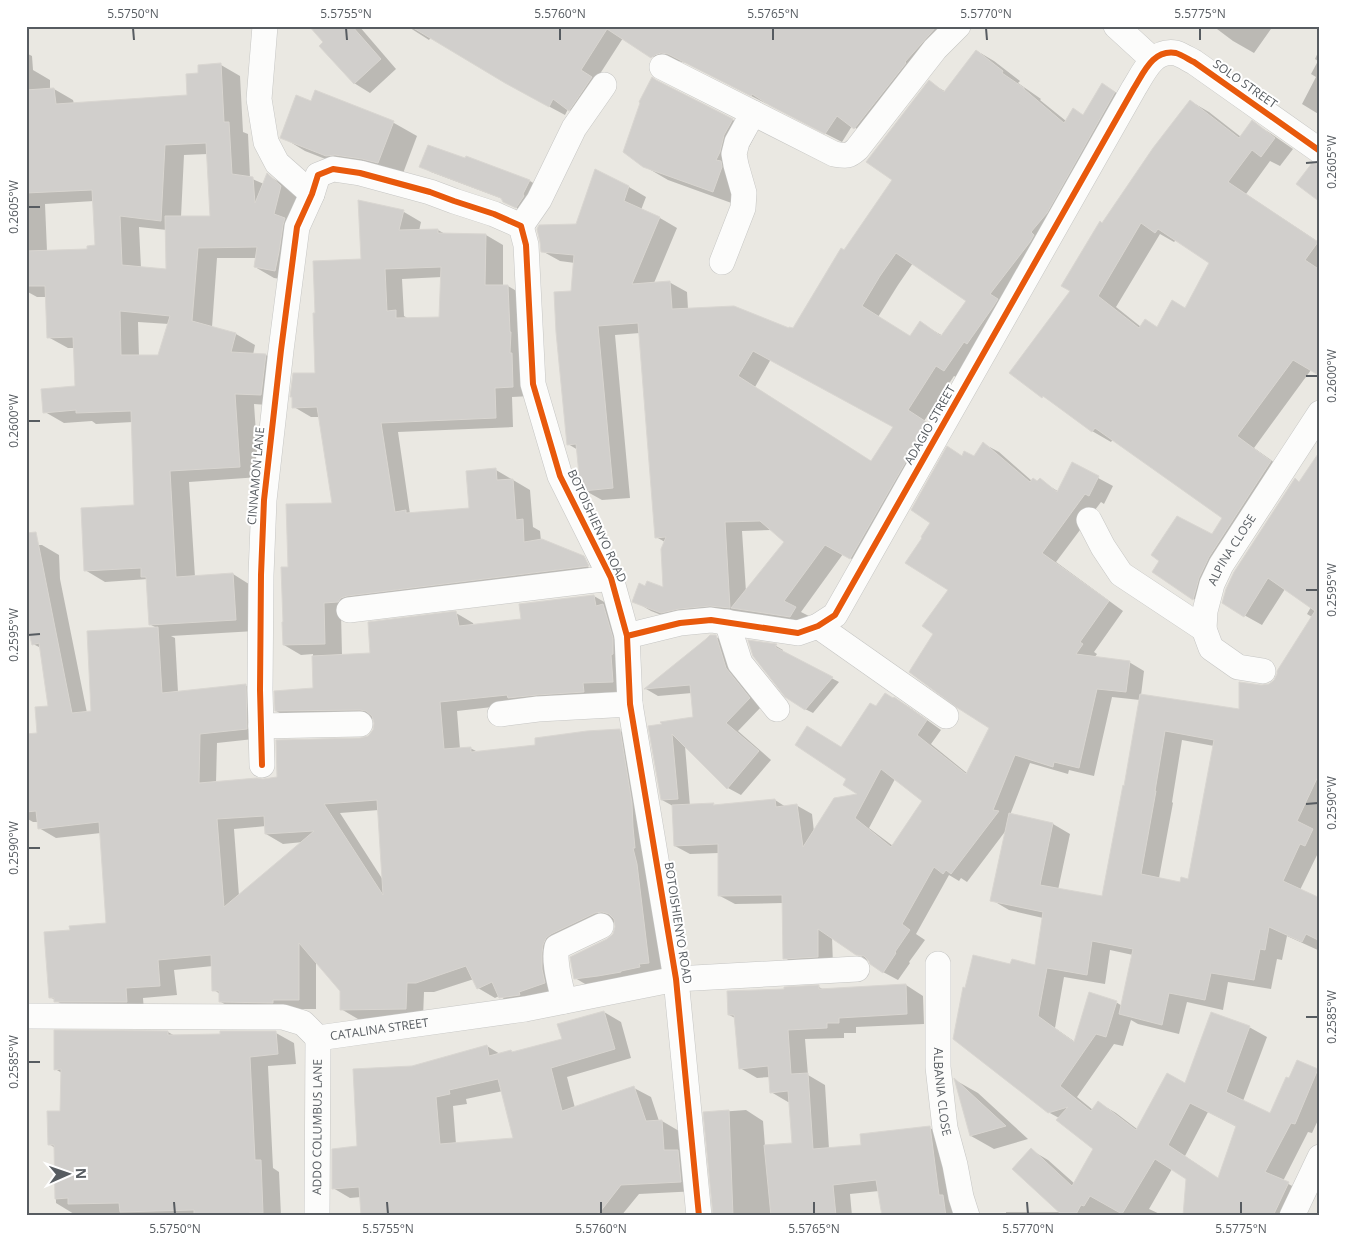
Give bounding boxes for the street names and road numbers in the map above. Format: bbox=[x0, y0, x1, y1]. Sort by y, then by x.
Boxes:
street label: SOLO STREET bbox=[1210, 55, 1281, 112]
street label: ADAGIO STREET bbox=[900, 382, 959, 468]
street label: CINNAMON LANE bbox=[243, 426, 268, 526]
street label: BOTOISHIENYO ROAD bbox=[564, 466, 631, 585]
street label: ALPINA CLOSE bbox=[1204, 511, 1260, 588]
street label: BOTOISHIENYO ROAD bbox=[660, 861, 697, 985]
street label: CATALINA STREET bbox=[329, 1014, 430, 1044]
street label: ALBANIA CLOSE bbox=[930, 1048, 956, 1138]
street label: ADDO COLUMBUS LANE bbox=[308, 1059, 326, 1195]

